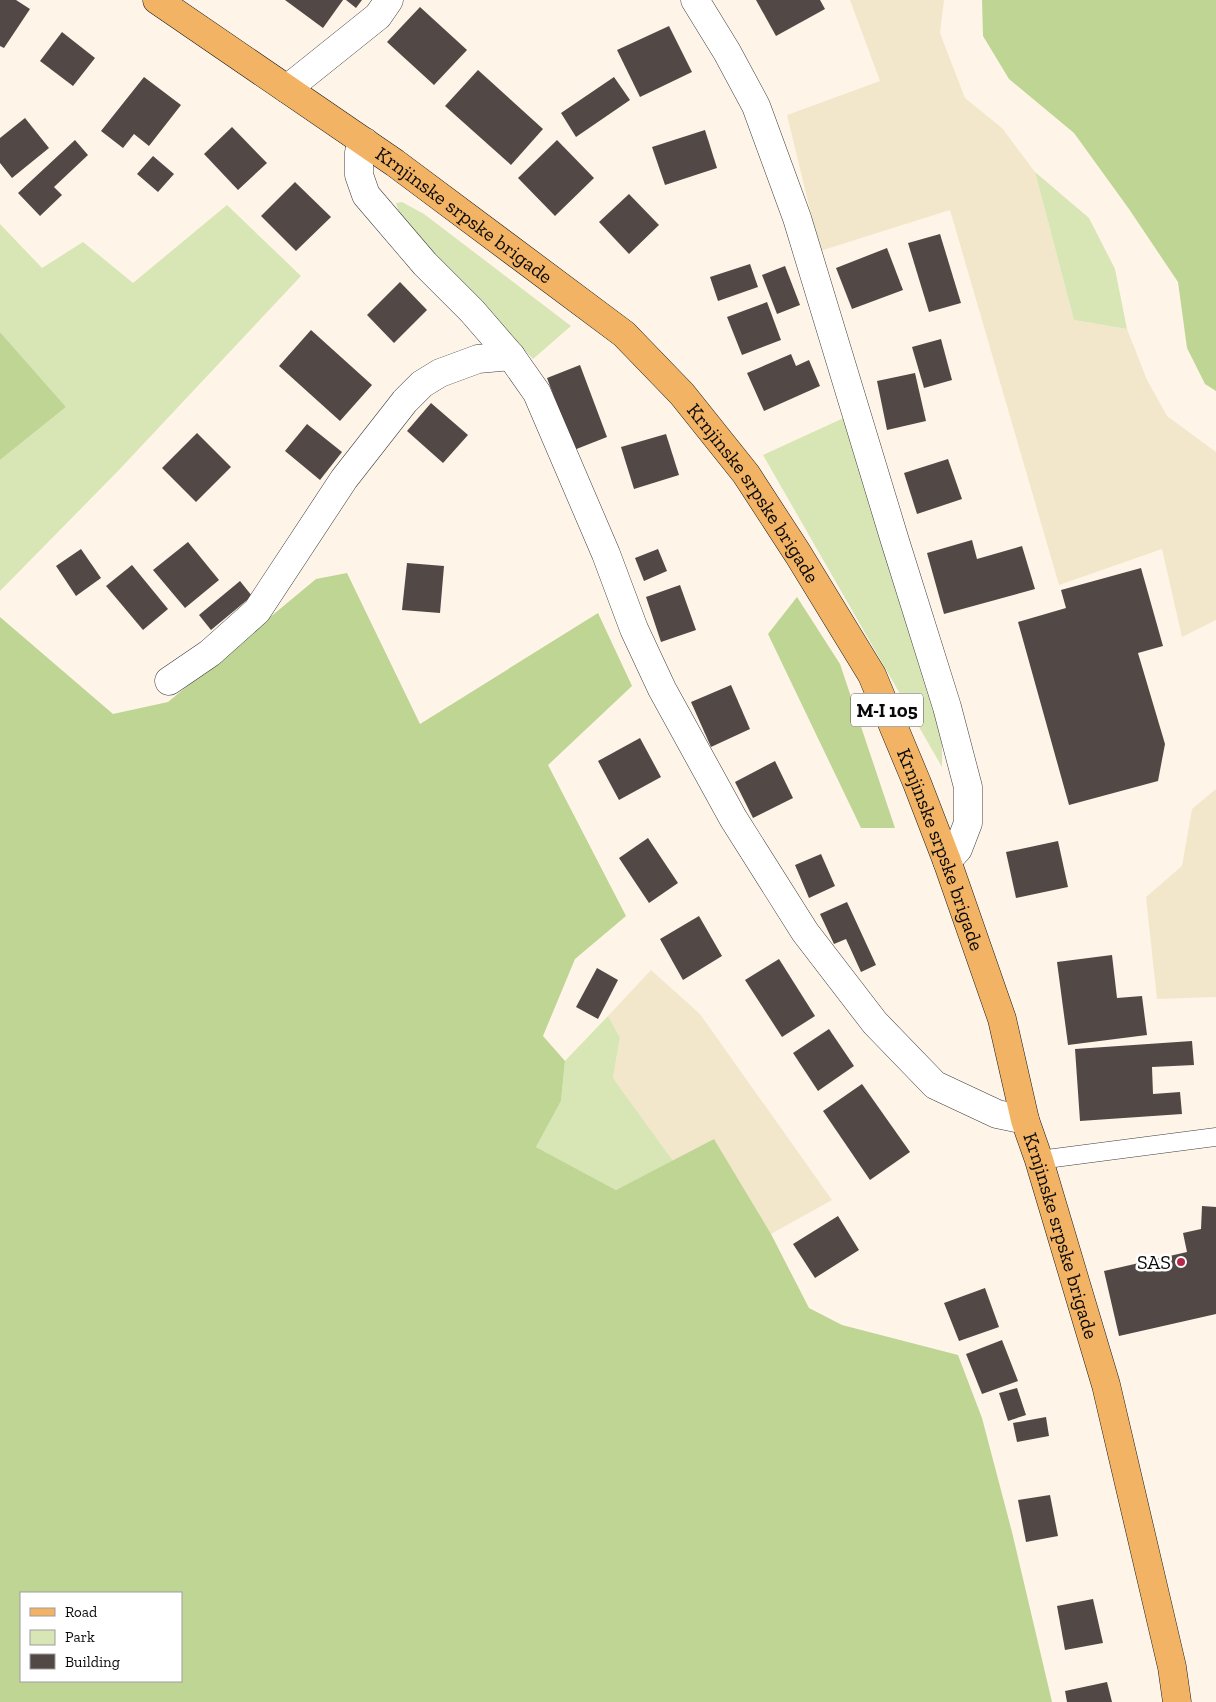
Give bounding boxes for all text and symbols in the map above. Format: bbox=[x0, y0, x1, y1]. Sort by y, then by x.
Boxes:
street label: Krnjinske srpske brigade bbox=[371, 141, 557, 289]
street label: Krnjinske srpske brigade bbox=[682, 398, 825, 587]
road number: M-I 105 bbox=[851, 694, 923, 726]
street label: Krnjinske srpske brigade bbox=[892, 745, 989, 954]
street label: Krnjinske srpske brigade bbox=[1018, 1129, 1104, 1342]
place label: SAS bbox=[1137, 1250, 1171, 1274]
marker: SAS bbox=[1175, 1256, 1187, 1268]
legend bbox=[20, 1592, 182, 1682]
text: Road bbox=[65, 1603, 98, 1621]
text: Park bbox=[65, 1628, 95, 1646]
text: Building bbox=[65, 1653, 120, 1671]

